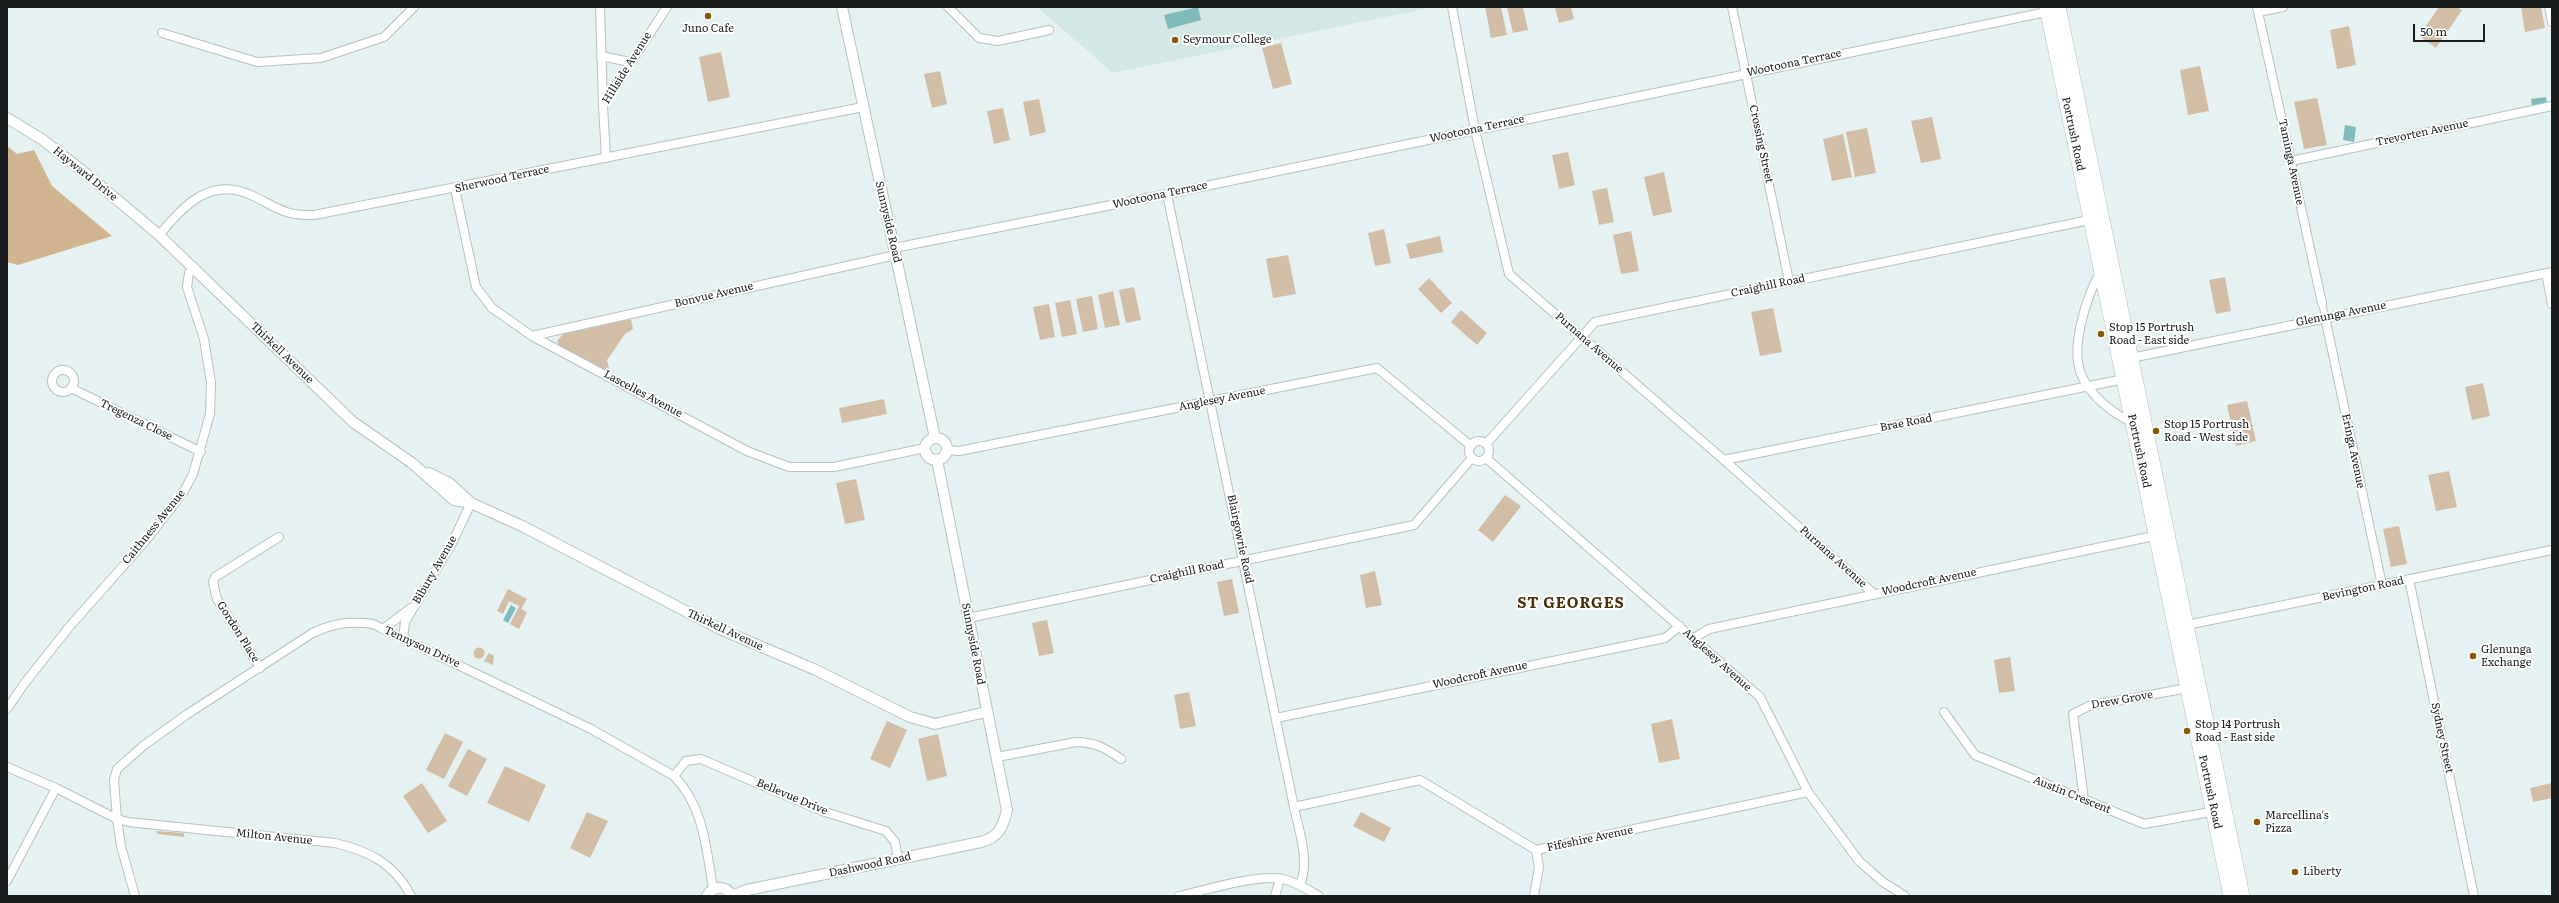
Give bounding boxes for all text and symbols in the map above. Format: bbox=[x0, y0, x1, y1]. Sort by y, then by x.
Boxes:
marker: Juno Cafe bbox=[703, 11, 713, 21]
scale bar bbox=[2415, 16, 2487, 42]
place label: Juno Cafe bbox=[682, 22, 734, 36]
text: 50 m bbox=[2420, 22, 2447, 40]
street label: Hillside Avenue bbox=[600, 30, 654, 106]
place label: Seymour College bbox=[1183, 33, 1271, 47]
marker: Seymour College bbox=[1170, 35, 1180, 45]
street label: Wootoona Terrace bbox=[1745, 46, 1843, 80]
street label: Portrush Road bbox=[2059, 96, 2087, 172]
street label: Crossing Street bbox=[1746, 104, 1776, 184]
street label: Wootoona Terrace bbox=[1428, 112, 1526, 146]
street label: Trevorten Avenue bbox=[2374, 117, 2470, 149]
street label: Taminga Avenue bbox=[2275, 118, 2307, 206]
street label: Hayward Drive bbox=[50, 144, 120, 204]
street label: Sherwood Terrace bbox=[454, 163, 550, 195]
street label: Wootoona Terrace bbox=[1111, 178, 1209, 212]
street label: Sunnyside Road bbox=[872, 180, 904, 264]
street label: Craighill Road bbox=[1730, 272, 1806, 300]
street label: Bonvue Avenue bbox=[673, 280, 755, 310]
street label: Glenunga Avenue bbox=[2295, 299, 2387, 329]
street label: Purnana Avenue bbox=[1552, 310, 1626, 376]
street label: Thirkell Avenue bbox=[248, 320, 316, 386]
place label: Stop 15 Portrush Road - East side bbox=[2109, 321, 2194, 347]
marker: Stop 15 Portrush Road - East side bbox=[2096, 329, 2106, 339]
street label: Lascelles Avenue bbox=[601, 368, 685, 420]
street label: Anglesey Avenue bbox=[1178, 384, 1266, 414]
street label: Tregenza Close bbox=[98, 397, 174, 443]
street label: Brae Road bbox=[1879, 411, 1933, 435]
street label: Eringa Avenue bbox=[2339, 412, 2367, 490]
street label: Portrush Road bbox=[2125, 413, 2153, 489]
place label: Stop 15 Portrush Road - West side bbox=[2164, 418, 2249, 444]
marker: Stop 15 Portrush Road - West side bbox=[2151, 426, 2161, 436]
street label: Caithness Avenue bbox=[120, 487, 188, 567]
street label: Blairgowrie Road bbox=[1224, 493, 1256, 585]
street label: Purnana Avenue bbox=[1797, 523, 1869, 591]
street label: Bibury Avenue bbox=[410, 534, 460, 606]
street label: Craighill Road bbox=[1149, 558, 1225, 586]
street label: Woodcroft Avenue bbox=[1880, 566, 1978, 598]
street label: Bevington Road bbox=[2321, 574, 2405, 604]
district label: ST GEORGES bbox=[1517, 595, 1625, 613]
street label: Gordon Place bbox=[214, 599, 262, 665]
street label: Sunnyside Road bbox=[959, 602, 987, 686]
street label: Thirkell Avenue bbox=[685, 607, 765, 653]
street label: Tennyson Drive bbox=[382, 624, 462, 670]
street label: Anglesey Avenue bbox=[1680, 626, 1754, 694]
place label: Glenunga Exchange bbox=[2481, 643, 2532, 669]
marker: Glenunga Exchange bbox=[2468, 651, 2478, 661]
street label: Woodcroft Avenue bbox=[1431, 659, 1529, 691]
street label: Drew Grove bbox=[2090, 688, 2154, 712]
street label: Sydney Street bbox=[2428, 701, 2456, 775]
place label: Stop 14 Portrush Road - East side bbox=[2195, 718, 2280, 744]
marker: Stop 14 Portrush Road - East side bbox=[2182, 726, 2192, 736]
street label: Portrush Road bbox=[2196, 754, 2224, 830]
street label: Austin Crescent bbox=[2031, 773, 2113, 817]
street label: Bellevue Drive bbox=[754, 776, 830, 818]
place label: Marcellina's Pizza bbox=[2265, 809, 2329, 835]
marker: Marcellina's Pizza bbox=[2252, 817, 2262, 827]
street label: Fifeshire Avenue bbox=[1546, 823, 1634, 855]
street label: Milton Avenue bbox=[235, 826, 313, 848]
street label: Dashwood Road bbox=[828, 850, 912, 880]
place label: Liberty bbox=[2303, 865, 2342, 879]
marker: Liberty bbox=[2290, 867, 2300, 877]

